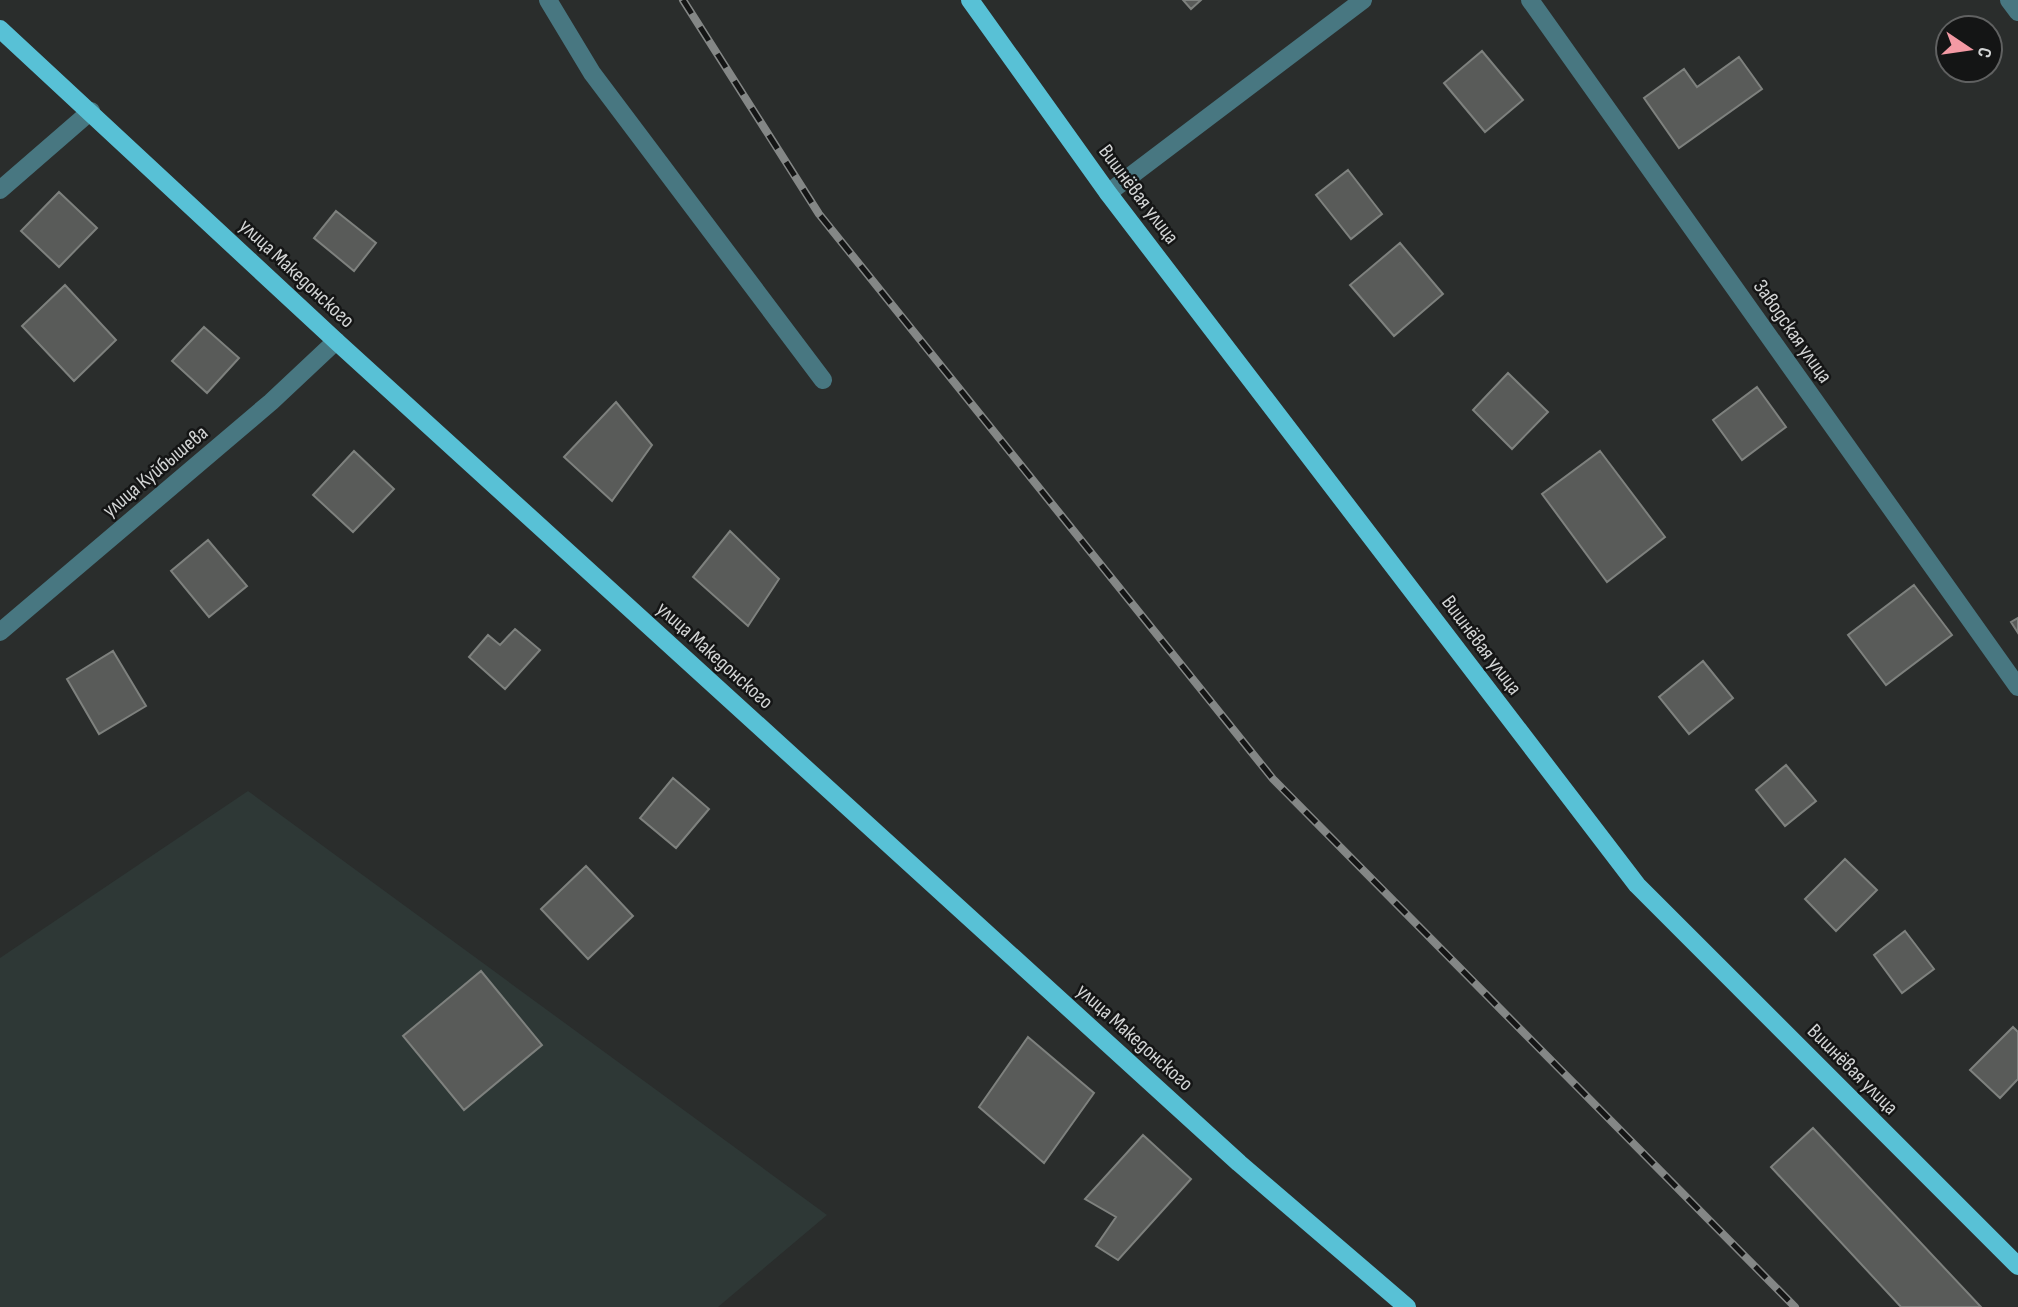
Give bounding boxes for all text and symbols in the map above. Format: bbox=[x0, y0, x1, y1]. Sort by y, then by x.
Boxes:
north arrow bbox=[1934, 14, 2004, 84]
text: С bbox=[1972, 45, 1996, 60]
street label: Вишнёвая улица bbox=[1093, 140, 1184, 249]
street label: улица Македонского bbox=[234, 214, 359, 333]
street label: Заводская улица bbox=[1748, 275, 1837, 388]
street label: улица Куйбышева bbox=[98, 420, 213, 523]
street label: Вишнёвая улица bbox=[1436, 591, 1527, 700]
street label: улица Македонского bbox=[651, 596, 778, 714]
street label: улица Македонского bbox=[1071, 978, 1198, 1096]
street label: Вишнёвая улица bbox=[1802, 1019, 1903, 1120]

